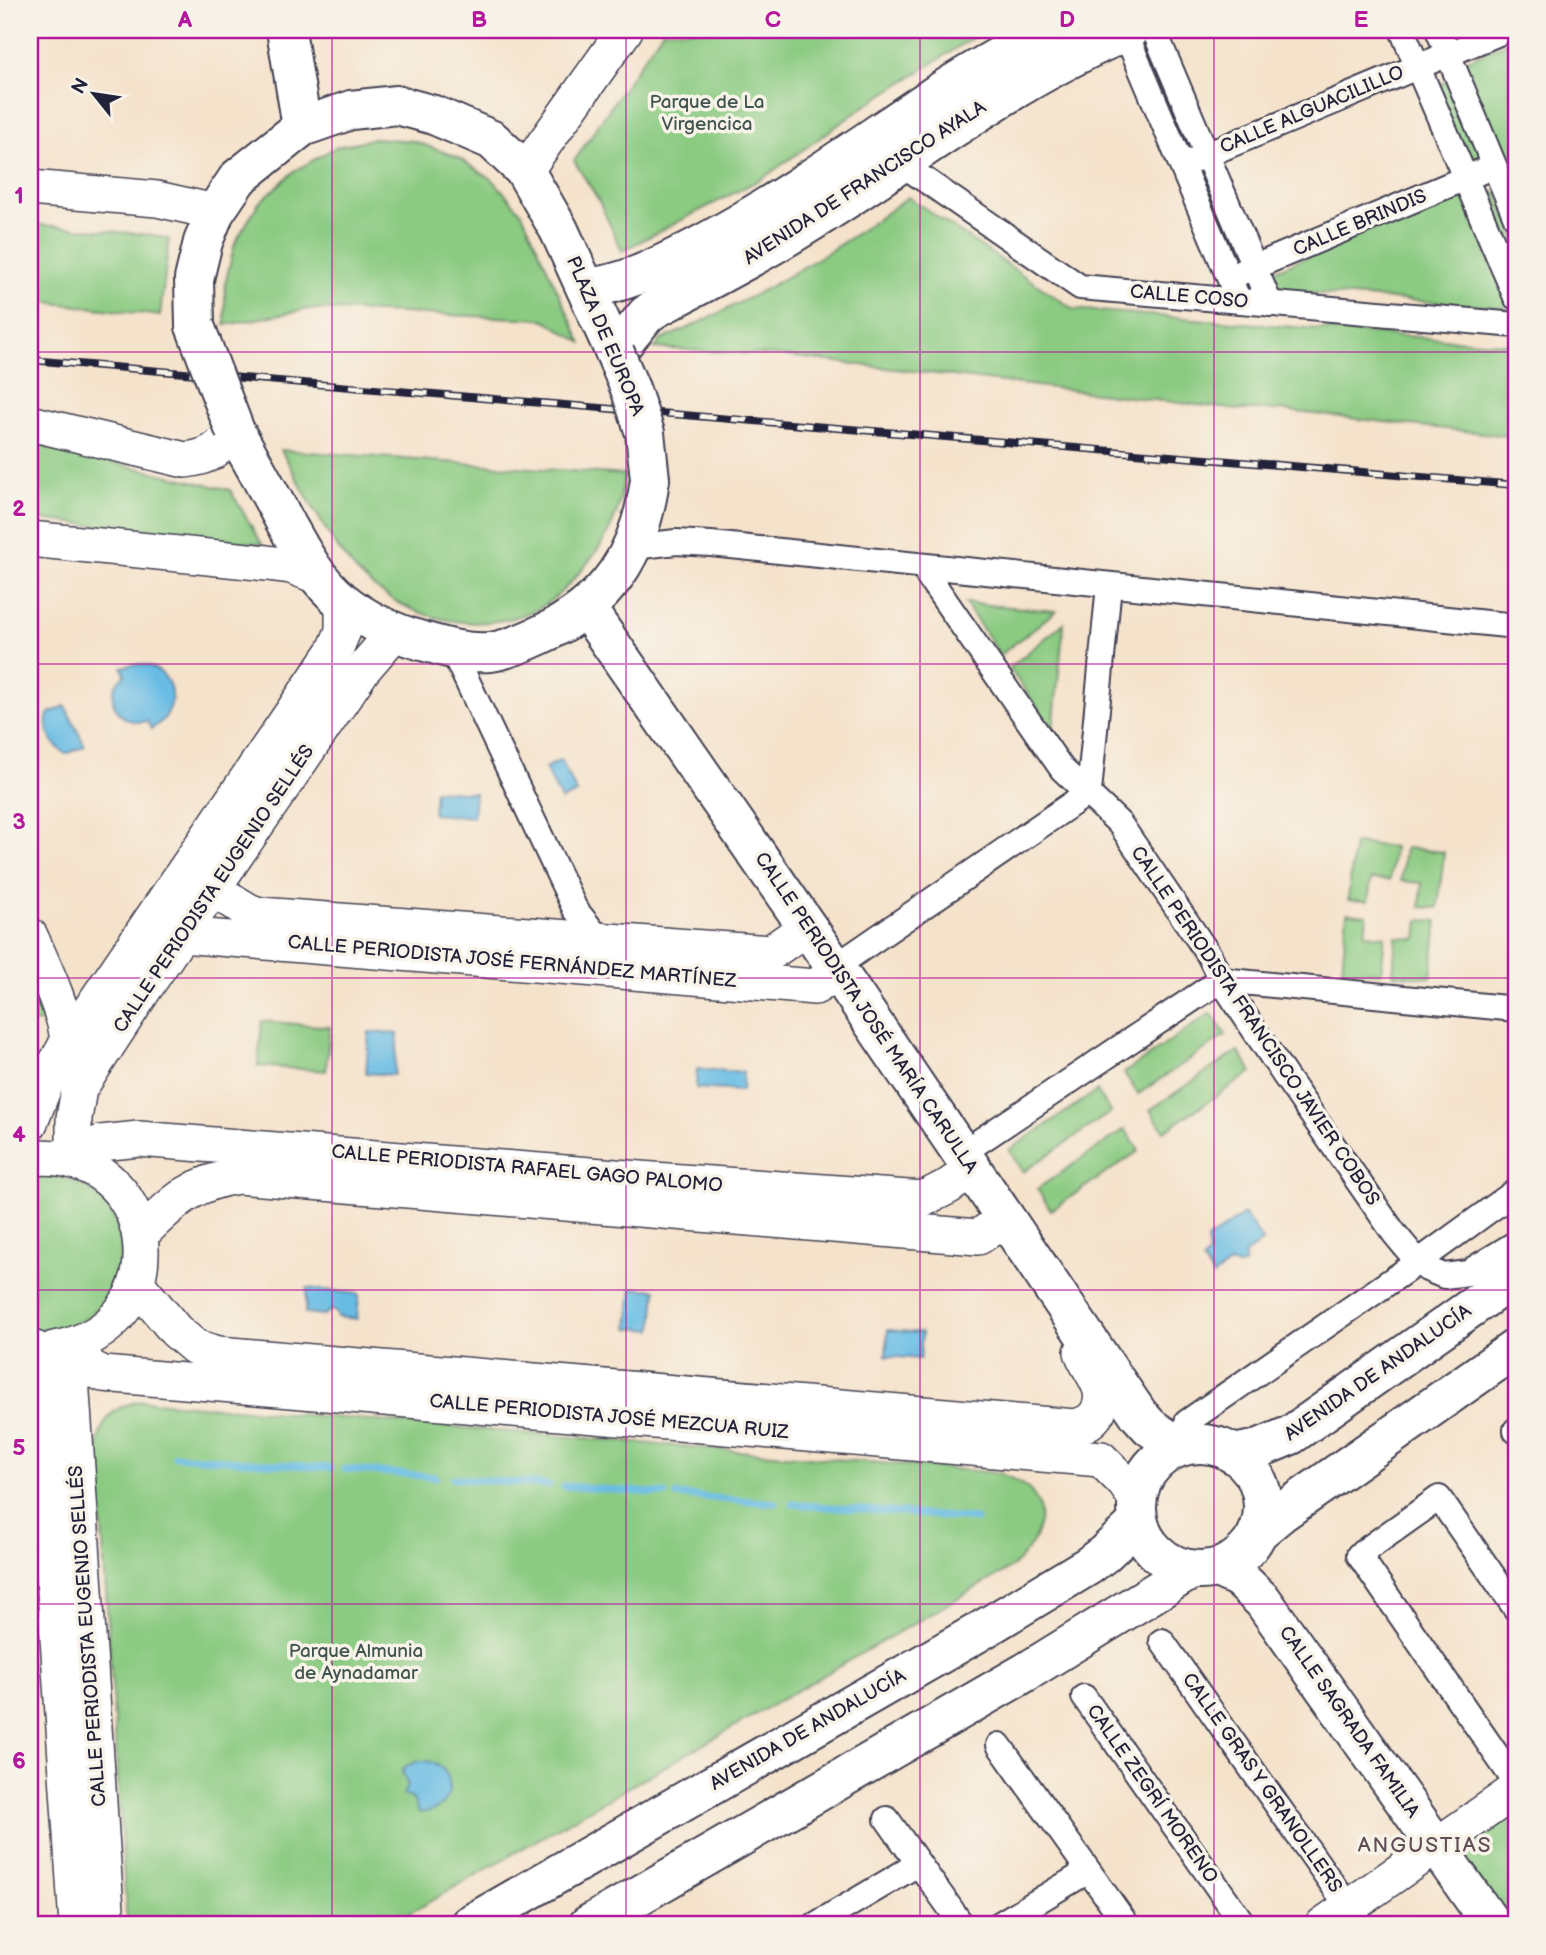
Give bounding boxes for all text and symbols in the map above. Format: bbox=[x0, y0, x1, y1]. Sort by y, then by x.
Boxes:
text: A bbox=[177, 6, 193, 34]
text: B bbox=[471, 6, 487, 34]
text: C bbox=[765, 6, 781, 34]
text: D bbox=[1059, 6, 1075, 34]
text: E bbox=[1354, 6, 1369, 34]
north arrow bbox=[60, 60, 130, 130]
street label: CALLE ALGUACILILLO bbox=[1217, 61, 1407, 159]
text: N bbox=[67, 74, 94, 98]
park label: Parque de La Virgencica bbox=[650, 91, 764, 136]
street label: AVENIDA DE FRANCISCO AYALA bbox=[740, 96, 991, 270]
text: 1 bbox=[14, 182, 24, 210]
street label: CALLE BRINDIS bbox=[1290, 185, 1430, 261]
street label: PLAZA DE EUROPA bbox=[561, 253, 649, 420]
street label: CALLE COSO bbox=[1129, 280, 1249, 314]
text: 2 bbox=[12, 495, 26, 523]
street label: CALLE PERIODISTA EUGENIO SELLÉS bbox=[108, 740, 319, 1037]
text: 3 bbox=[12, 808, 26, 836]
street label: CALLE PERIODISTA FRANCISCO JAVIER COBOS bbox=[1126, 842, 1384, 1210]
street label: CALLE PERIODISTA JOSÉ MARÍA CARULLA bbox=[750, 848, 983, 1178]
street label: CALLE PERIODISTA JOSÉ FERNÁNDEZ MARTÍNEZ bbox=[287, 930, 738, 993]
text: 4 bbox=[12, 1121, 26, 1149]
street label: CALLE PERIODISTA RAFAEL GAGO PALOMO bbox=[330, 1140, 724, 1198]
street label: AVENIDA DE ANDALUCÍA bbox=[1280, 1299, 1476, 1446]
street label: CALLE PERIODISTA JOSÉ MEZCUA RUIZ bbox=[428, 1389, 790, 1444]
text: 5 bbox=[12, 1434, 26, 1462]
street label: CALLE PERIODISTA EUGENIO SELLÉS bbox=[64, 1465, 111, 1808]
street label: CALLE SAGRADA FAMILIA bbox=[1274, 1622, 1424, 1823]
park label: Parque Almunia de Aynadamar bbox=[289, 1640, 423, 1685]
street label: AVENIDA DE ANDALUCÍA bbox=[705, 1663, 910, 1796]
street label: CALLE GRAS Y GRANOLLERS bbox=[1177, 1669, 1347, 1897]
street label: CALLE ZEGRÍ MORENO bbox=[1081, 1700, 1223, 1888]
text: 6 bbox=[12, 1747, 26, 1775]
district label: ANGUSTIAS bbox=[1358, 1833, 1492, 1858]

